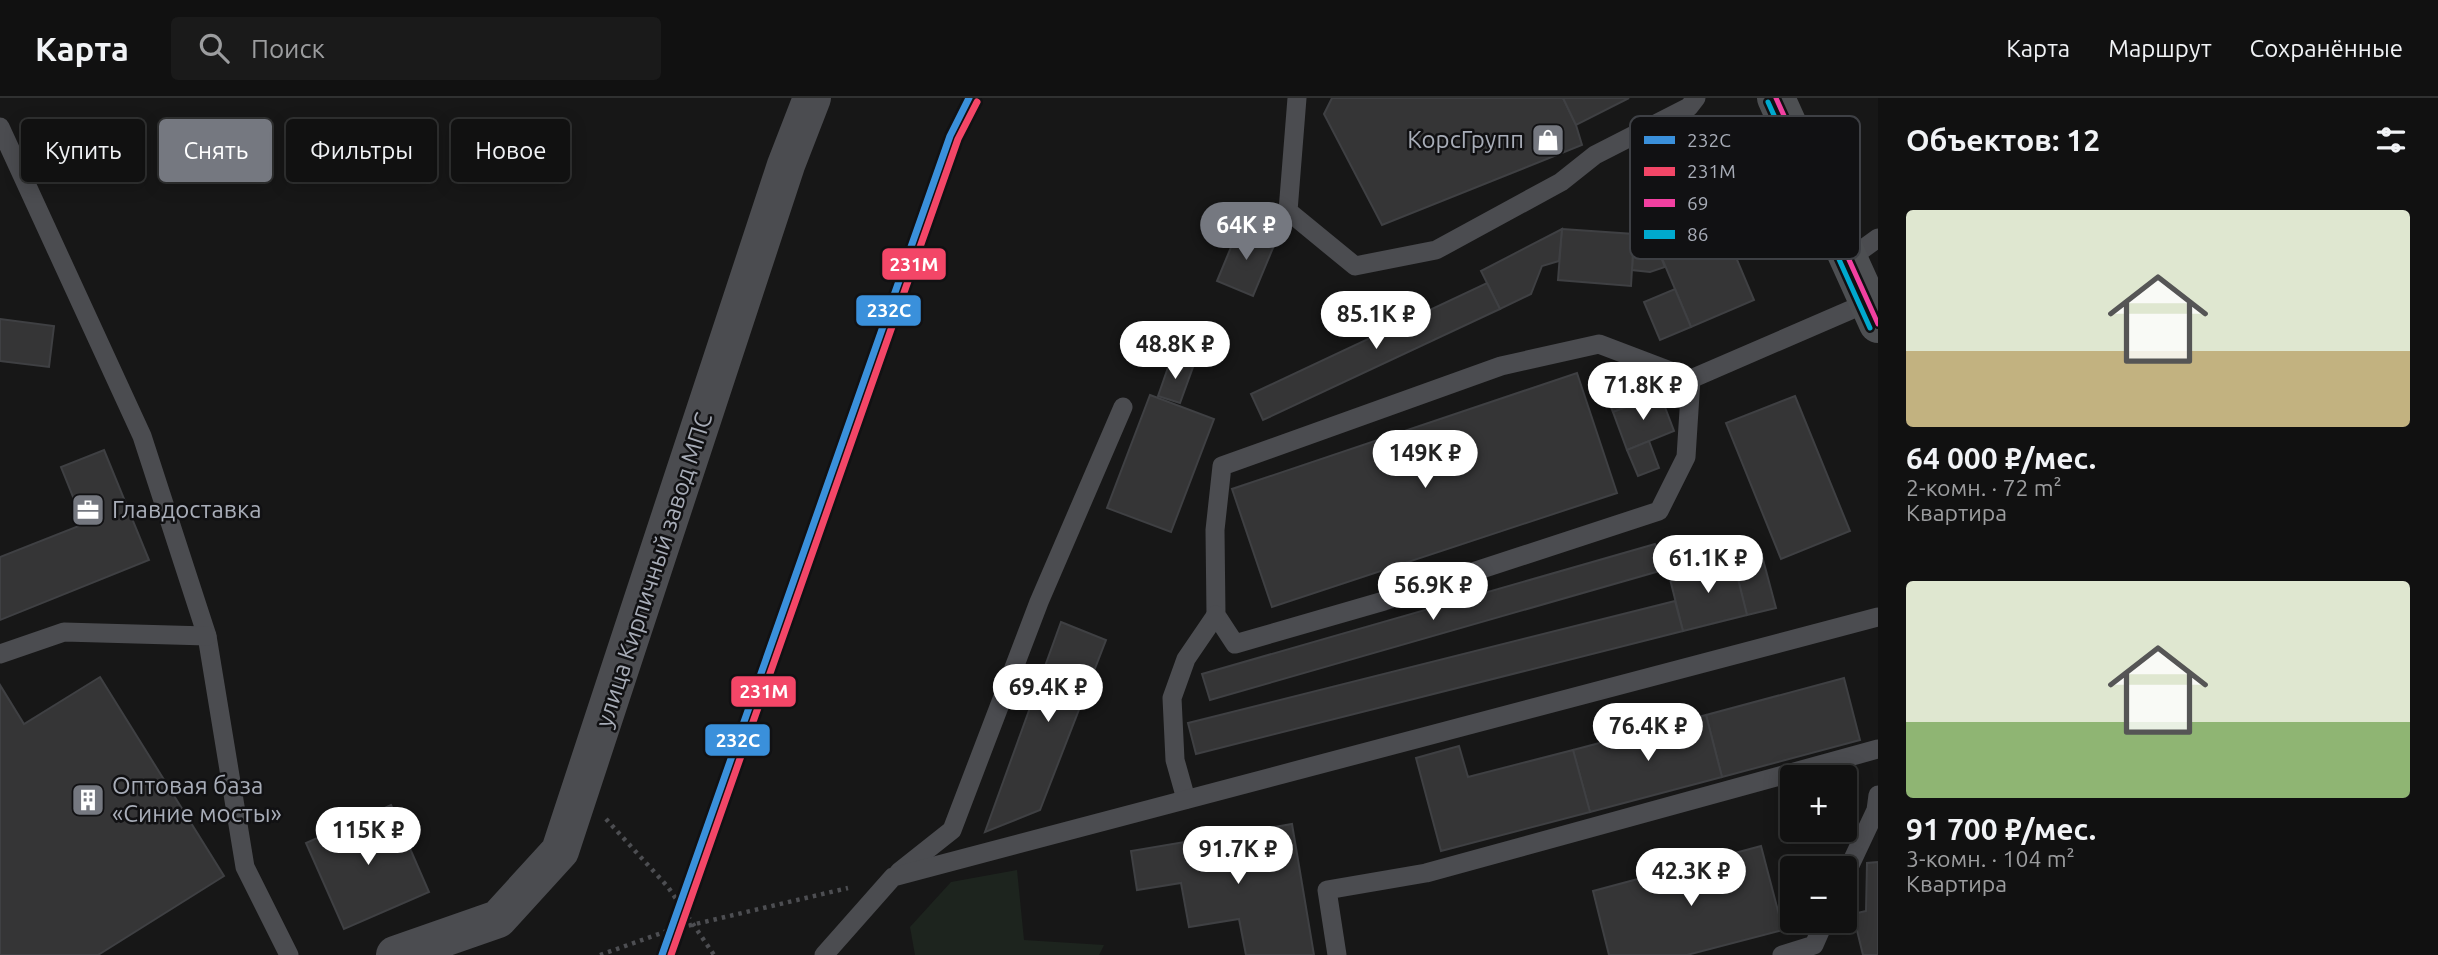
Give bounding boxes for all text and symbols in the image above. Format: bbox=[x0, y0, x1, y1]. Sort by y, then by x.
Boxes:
search box bbox=[171, 17, 661, 80]
icon: search bbox=[195, 29, 233, 67]
text: Карта bbox=[35, 30, 129, 67]
text: Поиск bbox=[251, 34, 325, 63]
text: Карта bbox=[2006, 35, 2070, 62]
text: Маршрут bbox=[2108, 35, 2212, 62]
text: Сохранённые bbox=[2250, 35, 2403, 62]
legend bbox=[1630, 116, 1860, 259]
chip: Купить bbox=[21, 119, 145, 182]
chip: Снять bbox=[159, 119, 272, 182]
chip: Фильтры bbox=[286, 119, 437, 182]
chip: Новое bbox=[451, 119, 570, 182]
shop icon: КорсГрупп bbox=[1529, 121, 1567, 159]
icon: filters bbox=[2372, 121, 2410, 159]
text: Объектов: 12 bbox=[1906, 123, 2100, 157]
place label: КорсГрупп bbox=[1407, 126, 1524, 153]
text: 232C bbox=[1687, 129, 1731, 151]
text: 231М bbox=[1687, 160, 1736, 182]
text: 69 bbox=[1687, 192, 1708, 214]
pin: 64K ₽ bbox=[1197, 202, 1295, 262]
text: 64K ₽ bbox=[1216, 212, 1276, 237]
text: 86 bbox=[1687, 223, 1708, 245]
line badge: 231М bbox=[881, 247, 947, 281]
text: 231М bbox=[889, 253, 939, 275]
icon: home bbox=[2095, 256, 2221, 382]
pin: 85.1K ₽ bbox=[1311, 292, 1441, 351]
line badge: 232C bbox=[855, 294, 922, 327]
text: 232C bbox=[867, 299, 911, 321]
text: 85.1K ₽ bbox=[1337, 301, 1415, 326]
pin: 48.8K ₽ bbox=[1110, 322, 1240, 381]
text: 48.8K ₽ bbox=[1136, 331, 1214, 356]
pin: 71.8K ₽ bbox=[1578, 362, 1708, 422]
text: 71.8K ₽ bbox=[1604, 372, 1682, 397]
street label: улица Кирпичный завод МПС bbox=[590, 409, 717, 730]
pin: 149K ₽ bbox=[1368, 430, 1482, 490]
text: 149K ₽ bbox=[1389, 440, 1461, 465]
text: 64 000 ₽/мес. bbox=[1906, 441, 2096, 475]
text: 2-комн. · 72 m² bbox=[1906, 475, 2062, 500]
office icon: Главдоставка bbox=[69, 491, 107, 529]
place label: Главдоставка bbox=[112, 496, 262, 523]
text: Квартира bbox=[1906, 500, 2007, 525]
pin: 61.1K ₽ bbox=[1643, 536, 1773, 595]
text: 61.1K ₽ bbox=[1669, 545, 1747, 570]
pin: 56.9K ₽ bbox=[1368, 562, 1498, 622]
text: 56.9K ₽ bbox=[1394, 572, 1472, 597]
icon: home bbox=[2095, 627, 2221, 753]
pin: 69.4K ₽ bbox=[983, 664, 1113, 724]
text: 69.4K ₽ bbox=[1009, 674, 1087, 699]
line badge: 231М bbox=[730, 675, 797, 708]
text: 231М bbox=[739, 680, 789, 702]
pin: 76.4K ₽ bbox=[1583, 704, 1713, 763]
text: 76.4K ₽ bbox=[1609, 713, 1687, 738]
line badge: 232C bbox=[704, 723, 771, 757]
text: 232C bbox=[716, 729, 760, 751]
map controls bbox=[1780, 765, 1857, 933]
button: + bbox=[1780, 765, 1857, 842]
place label: Оптовая база «Синие мосты» bbox=[112, 772, 282, 827]
building icon: Оптовая база «Синие мосты» bbox=[69, 781, 107, 819]
pin: 115K ₽ bbox=[311, 808, 425, 867]
text: 91 700 ₽/мес. bbox=[1906, 812, 2096, 846]
text: 115K ₽ bbox=[332, 817, 404, 842]
pin: 91.7K ₽ bbox=[1173, 826, 1303, 886]
text: 91.7K ₽ bbox=[1199, 836, 1277, 861]
text: 3-комн. · 104 m² bbox=[1906, 846, 2075, 871]
pin: 42.3K ₽ bbox=[1626, 848, 1756, 908]
button: − bbox=[1780, 856, 1857, 933]
text: 42.3K ₽ bbox=[1652, 858, 1730, 883]
text: Квартира bbox=[1906, 871, 2007, 896]

